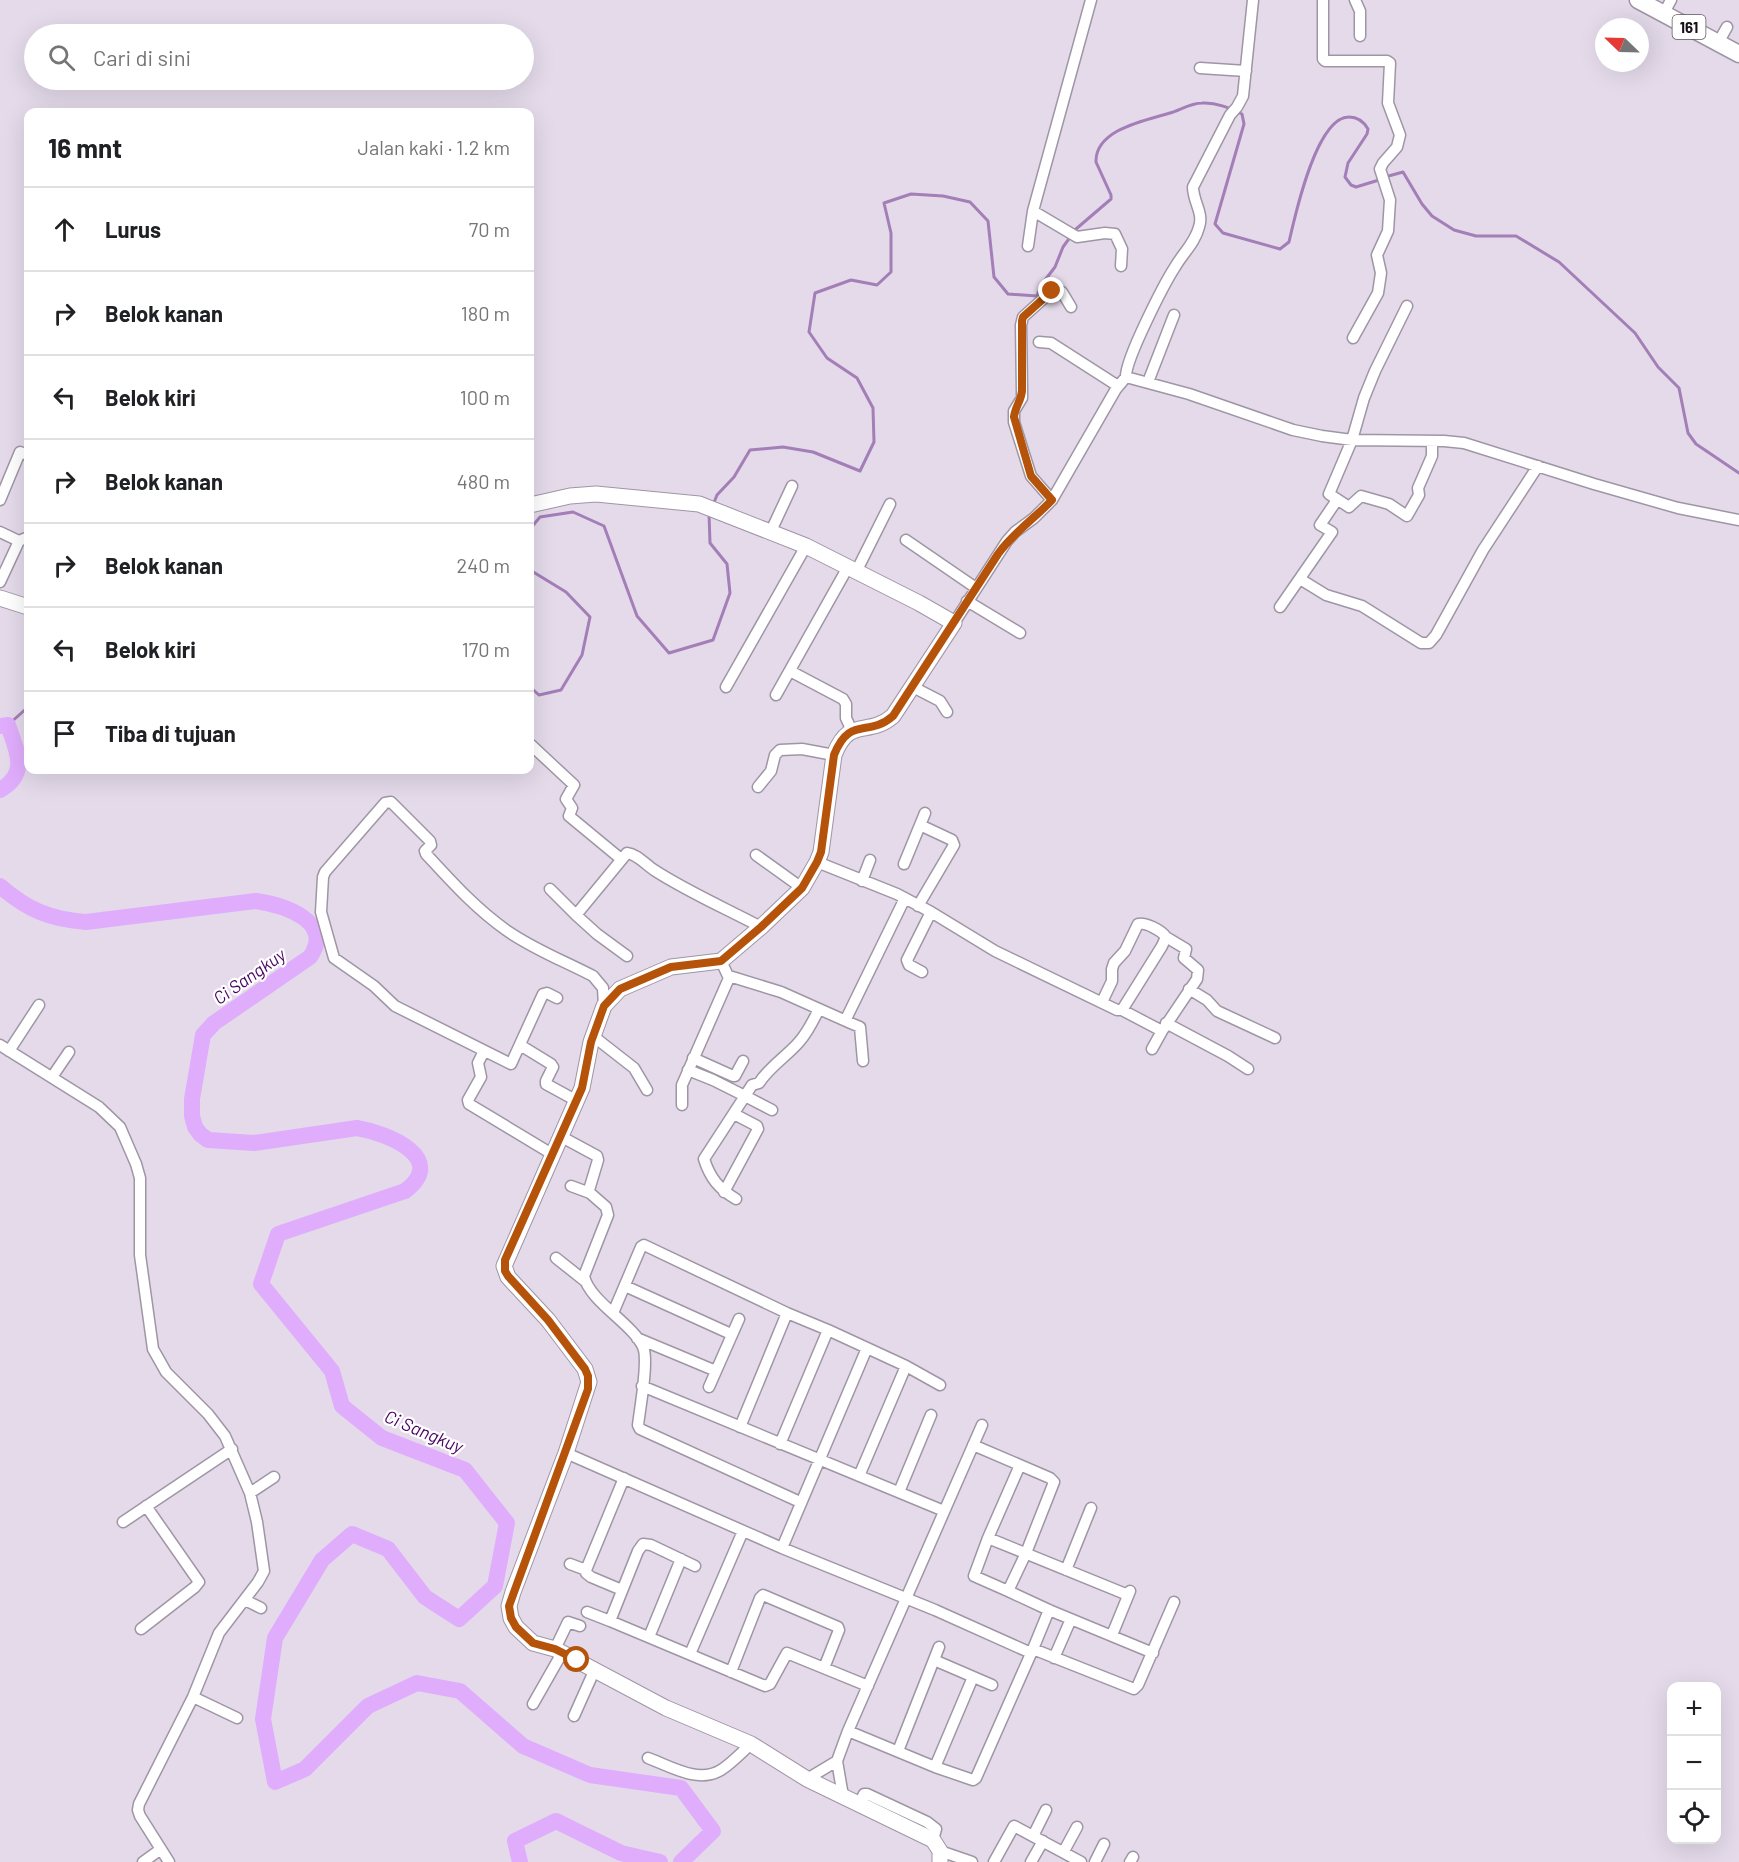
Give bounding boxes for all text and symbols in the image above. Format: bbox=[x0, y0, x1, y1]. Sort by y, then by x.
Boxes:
road number: 161 bbox=[1672, 15, 1706, 39]
north arrow bbox=[1595, 18, 1649, 72]
search box bbox=[24, 24, 534, 90]
icon: search bbox=[45, 41, 78, 74]
text: Cari di sini bbox=[93, 44, 191, 70]
text: 16 mnt bbox=[48, 132, 122, 163]
text: Jalan kaki · 1.2 km bbox=[357, 135, 510, 159]
icon: ahead bbox=[48, 213, 81, 246]
text: Lurus bbox=[105, 216, 161, 242]
text: 70 m bbox=[469, 217, 510, 241]
route end bbox=[1038, 277, 1064, 303]
icon: right bbox=[48, 297, 81, 330]
text: Belok kanan bbox=[105, 300, 223, 326]
text: 180 m bbox=[461, 301, 510, 325]
icon: left bbox=[48, 381, 81, 414]
text: Belok kiri bbox=[105, 384, 196, 410]
text: 100 m bbox=[460, 385, 510, 409]
icon: right bbox=[48, 465, 81, 498]
text: Belok kanan bbox=[105, 468, 223, 494]
text: 480 m bbox=[457, 469, 510, 493]
icon: right bbox=[48, 549, 81, 582]
text: Belok kanan bbox=[105, 552, 223, 578]
text: 240 m bbox=[456, 553, 510, 577]
icon: left bbox=[48, 633, 81, 666]
text: Belok kiri bbox=[105, 636, 196, 662]
text: 170 m bbox=[462, 637, 510, 661]
icon: arrive bbox=[48, 717, 81, 750]
text: Tiba di tujuan bbox=[105, 720, 236, 746]
water label: Ci Sangkuy bbox=[209, 943, 290, 1009]
water label: Ci Sangkuy bbox=[381, 1405, 467, 1458]
route start bbox=[563, 1646, 589, 1672]
map controls bbox=[1667, 1682, 1721, 1844]
button: + bbox=[1667, 1682, 1721, 1736]
button: − bbox=[1667, 1736, 1721, 1790]
button: locate bbox=[1667, 1790, 1721, 1844]

